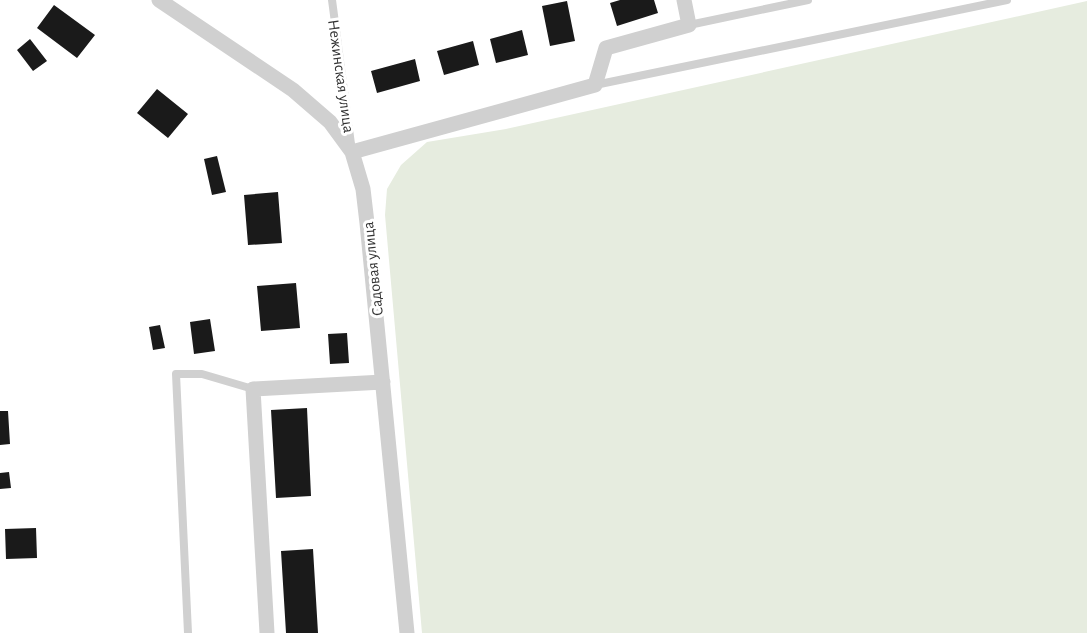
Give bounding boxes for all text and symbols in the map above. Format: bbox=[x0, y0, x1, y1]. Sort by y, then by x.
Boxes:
street label: Нежинская улица bbox=[324, 18, 357, 134]
street label: Садовая улица bbox=[360, 221, 387, 317]

